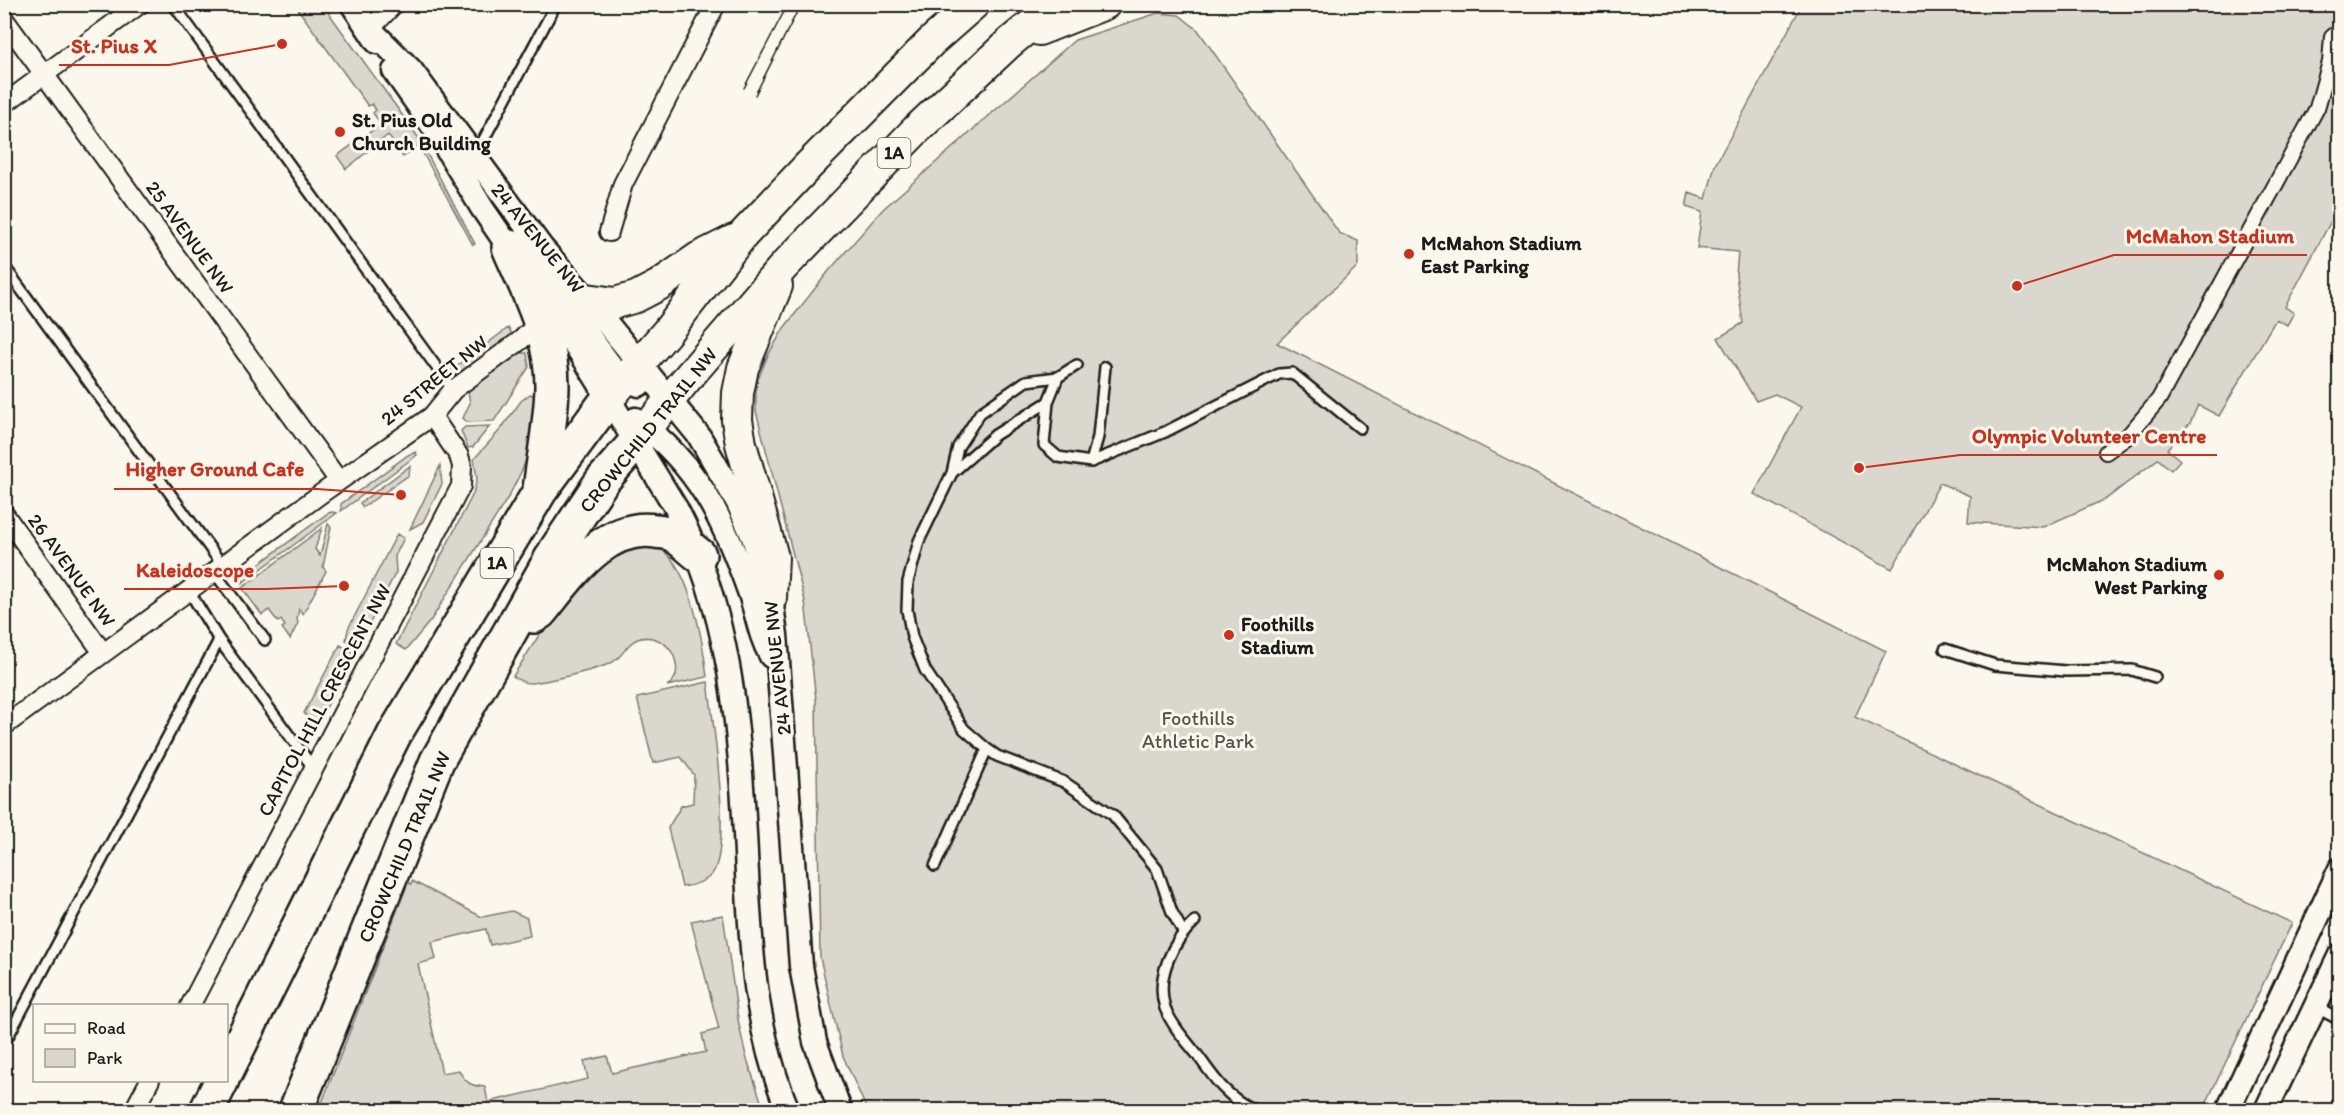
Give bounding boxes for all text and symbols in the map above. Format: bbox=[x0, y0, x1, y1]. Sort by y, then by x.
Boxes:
callout: St. Pius X bbox=[59, 26, 169, 65]
text: St. Pius X bbox=[71, 33, 158, 58]
place label: St. Pius Old Church Building bbox=[352, 108, 492, 156]
marker: St. Pius Old Church Building bbox=[333, 125, 347, 139]
road number: 1A bbox=[878, 138, 910, 168]
street label: 25 AVENUE NW bbox=[141, 176, 239, 298]
street label: 24 AVENUE NW bbox=[486, 178, 590, 298]
callout: McMahon Stadium bbox=[2114, 216, 2307, 255]
text: McMahon Stadium bbox=[2126, 223, 2295, 248]
place label: McMahon Stadium East Parking bbox=[1421, 231, 1582, 279]
marker: McMahon Stadium East Parking bbox=[1402, 247, 1416, 261]
street label: 24 STREET NW bbox=[376, 330, 492, 430]
street label: CROWCHILD TRAIL NW bbox=[574, 343, 722, 517]
callout: Olympic Volunteer Centre bbox=[1960, 416, 2217, 455]
text: Olympic Volunteer Centre bbox=[1972, 423, 2206, 449]
callout: Higher Ground Cafe bbox=[114, 450, 317, 489]
text: Higher Ground Cafe bbox=[126, 456, 304, 482]
street label: 26 AVENUE NW bbox=[23, 509, 121, 631]
road number: 1A bbox=[480, 548, 514, 578]
callout: Kaleidoscope bbox=[124, 550, 266, 589]
place label: McMahon Stadium West Parking bbox=[2046, 552, 2208, 600]
text: Kaleidoscope bbox=[136, 557, 254, 583]
marker: McMahon Stadium West Parking bbox=[2212, 568, 2226, 582]
street label: CAPITOL HILL CRESCENT NW bbox=[252, 580, 396, 820]
street label: 24 AVENUE NW bbox=[758, 600, 796, 736]
place label: Foothills Stadium bbox=[1241, 612, 1314, 659]
marker: Foothills Stadium bbox=[1222, 628, 1236, 642]
park label: Foothills Athletic Park bbox=[1142, 706, 1255, 753]
street label: CROWCHILD TRAIL NW bbox=[353, 748, 455, 946]
legend bbox=[33, 1004, 228, 1082]
text: Road bbox=[87, 1017, 126, 1039]
text: Park bbox=[87, 1047, 122, 1069]

